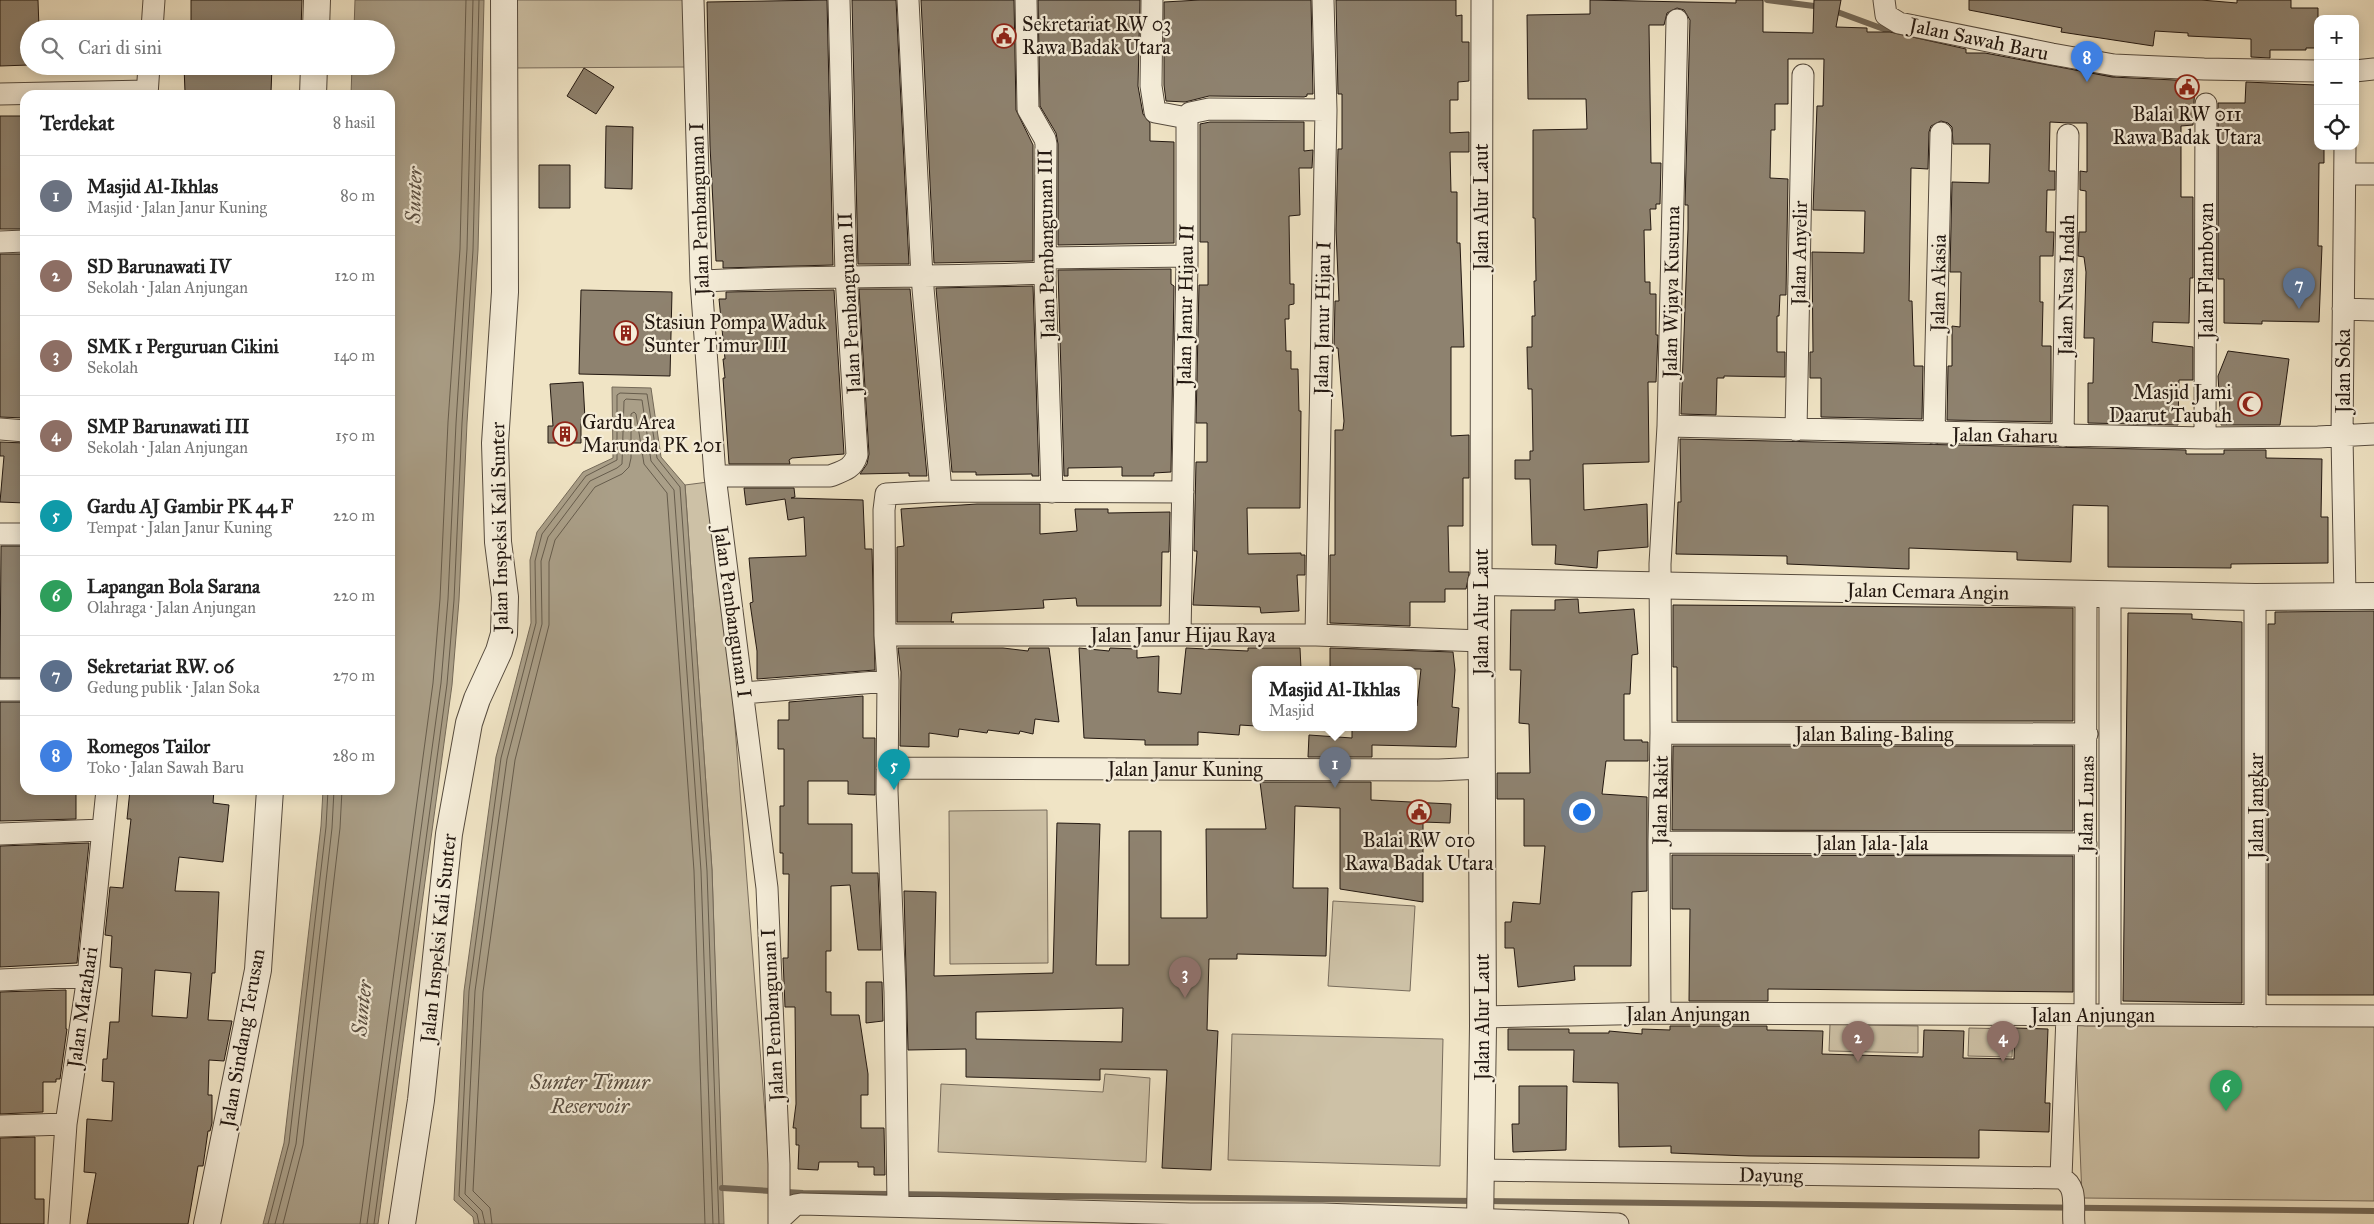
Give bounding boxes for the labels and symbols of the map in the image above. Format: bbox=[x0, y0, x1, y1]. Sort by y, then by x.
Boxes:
place label: Sekretariat RW 03 Rawa Badak Utara bbox=[1022, 12, 1171, 59]
street label: Jalan Sawah Baru bbox=[1905, 12, 2051, 67]
public building icon: Sekretariat RW 03 Rawa Badak Utara bbox=[991, 23, 1017, 49]
pin: 8 bbox=[2071, 41, 2103, 82]
public building icon: Balai RW 011 Rawa Badak Utara bbox=[2174, 74, 2200, 100]
place label: Balai RW 011 Rawa Badak Utara bbox=[2113, 102, 2262, 149]
street label: Jalan Pembangunan I bbox=[684, 122, 715, 298]
street label: Jalan Alur Laut bbox=[1469, 143, 1494, 273]
street label: Jalan Pembangunan III bbox=[1032, 149, 1061, 341]
water label: Sunter bbox=[400, 165, 428, 225]
street label: Jalan Anyelir bbox=[1786, 200, 1813, 308]
street label: Jalan Flamboyan bbox=[2194, 202, 2219, 342]
street label: Jalan Wijaya Kusuma bbox=[1657, 205, 1686, 380]
street label: Jalan Pembangunan II bbox=[832, 212, 867, 396]
street label: Jalan Nusa Indah bbox=[2053, 214, 2080, 358]
street label: Jalan Janur Hijau II bbox=[1172, 224, 1199, 388]
street label: Jalan Akasia bbox=[1925, 234, 1952, 334]
street label: Jalan Janur Hijau I bbox=[1309, 241, 1336, 397]
pin: 7 bbox=[2283, 268, 2315, 309]
place label: Stasiun Pompa Waduk Sunter Timur III bbox=[644, 310, 827, 357]
building icon: Stasiun Pompa Waduk Sunter Timur III bbox=[613, 320, 639, 346]
street label: Jalan Soka bbox=[2331, 328, 2356, 415]
place label: Masjid Jami Daarut Taubah bbox=[2109, 380, 2232, 427]
mosque icon: Masjid Jami Daarut Taubah bbox=[2237, 391, 2263, 417]
place label: Gardu Area Marunda PK 201 bbox=[582, 410, 722, 457]
street label: Jalan Inspeksi Kali Sunter bbox=[485, 421, 514, 634]
building icon: Gardu Area Marunda PK 201 bbox=[552, 421, 578, 447]
street label: Jalan Gaharu bbox=[1950, 422, 2059, 449]
street label: Jalan Pembangunan I bbox=[708, 523, 757, 700]
street label: Jalan Alur Laut bbox=[1469, 548, 1494, 678]
street label: Jalan Cemara Angin bbox=[1845, 578, 2010, 605]
street label: Jalan Janur Hijau Raya bbox=[1088, 623, 1276, 648]
street label: Jalan Baling-Baling bbox=[1793, 722, 1954, 747]
pin: 1 bbox=[1319, 747, 1351, 788]
pin: 5 bbox=[878, 749, 910, 790]
street label: Jalan Jangkar bbox=[2244, 752, 2269, 861]
street label: Jalan Rakit bbox=[1647, 755, 1674, 847]
street label: Jalan Lunas bbox=[2073, 755, 2100, 855]
street label: Jalan Janur Kuning bbox=[1105, 757, 1263, 782]
public building icon: Balai RW 010 Rawa Badak Utara bbox=[1406, 799, 1432, 825]
your location bbox=[1569, 799, 1595, 825]
place label: Balai RW 010 Rawa Badak Utara bbox=[1345, 828, 1494, 875]
street label: Jalan Jala-Jala bbox=[1813, 831, 1929, 856]
street label: Jalan Inspeksi Kali Sunter bbox=[415, 832, 462, 1046]
street label: Jalan Pembangunan I bbox=[755, 928, 790, 1104]
street label: Jalan Matahari bbox=[61, 944, 103, 1071]
street label: Jalan Sindang Terusan bbox=[214, 947, 271, 1131]
street label: Jalan Alur Laut bbox=[1470, 953, 1495, 1083]
pin: 3 bbox=[1169, 957, 1201, 998]
water label: Sunter bbox=[346, 977, 378, 1038]
street label: Jalan Anjungan bbox=[1624, 1002, 1750, 1027]
street label: Jalan Anjungan bbox=[2029, 1003, 2155, 1028]
pin: 2 bbox=[1842, 1021, 1874, 1062]
pin: 4 bbox=[1987, 1021, 2019, 1062]
water label: Sunter Timur Reservoir bbox=[529, 1069, 651, 1119]
pin: 6 bbox=[2210, 1070, 2242, 1111]
street label: Dayung bbox=[1739, 1162, 1804, 1189]

